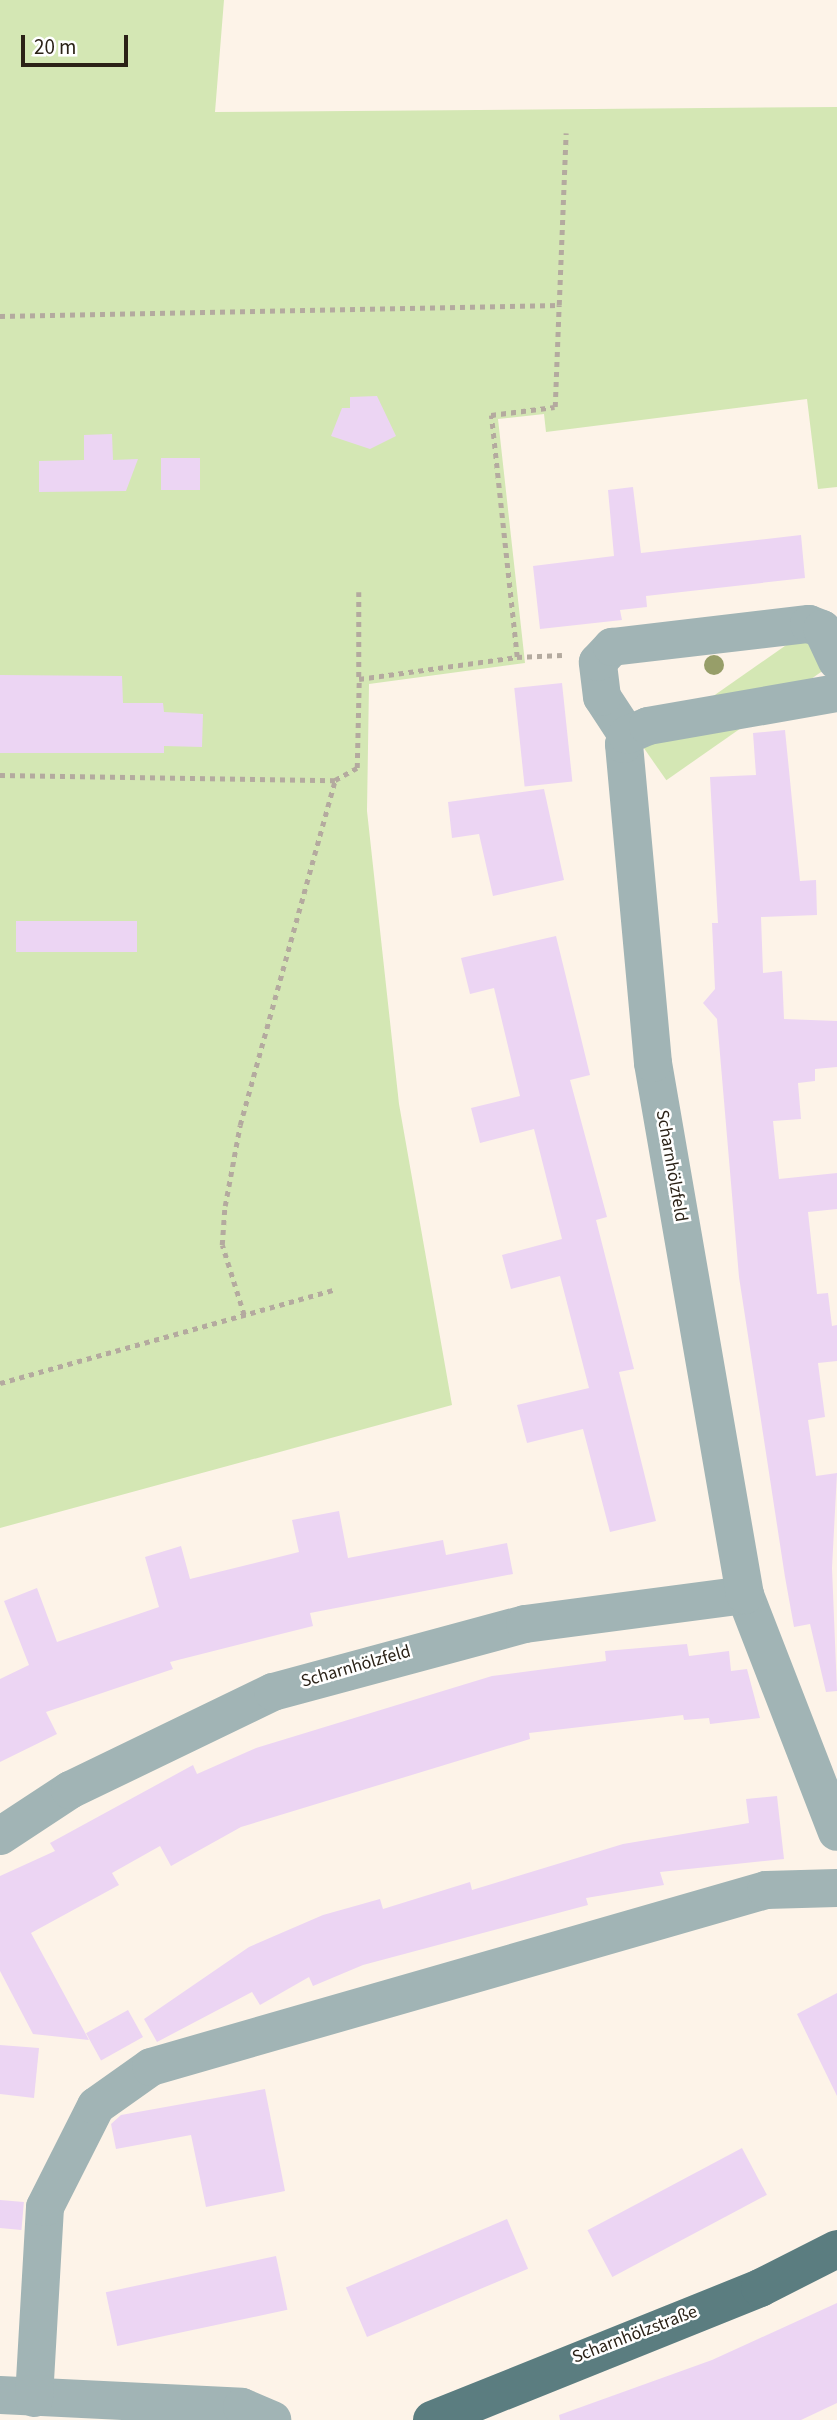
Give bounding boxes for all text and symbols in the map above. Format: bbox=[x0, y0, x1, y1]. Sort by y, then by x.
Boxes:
scale bar bbox=[24, 21, 131, 65]
text: 20 m bbox=[34, 32, 76, 62]
street label: Scharnhölzfeld bbox=[651, 1108, 691, 1224]
street label: Scharnhölzfeld bbox=[299, 1641, 413, 1693]
street label: Scharnhölzstraße bbox=[570, 2301, 700, 2369]

